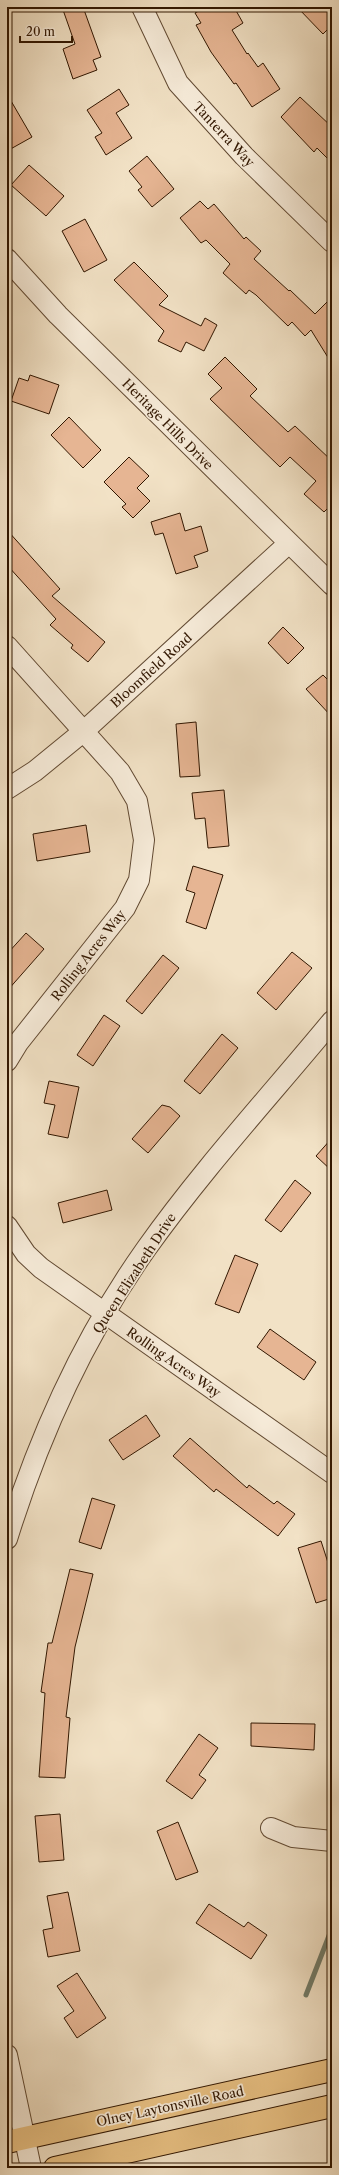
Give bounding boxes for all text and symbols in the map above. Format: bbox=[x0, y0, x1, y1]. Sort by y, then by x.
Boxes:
scale bar bbox=[20, 18, 72, 44]
text: 20 m bbox=[26, 24, 55, 39]
street label: Tanterra Way bbox=[190, 98, 259, 170]
street label: Heritage Hills Drive bbox=[119, 375, 217, 473]
street label: Bloomfield Road bbox=[107, 629, 195, 711]
street label: Rolling Acres Way bbox=[47, 906, 129, 1004]
street label: Queen Elizabeth Drive bbox=[89, 1210, 179, 1336]
street label: Rolling Acres Way bbox=[124, 1324, 225, 1401]
street label: Olney Laytonsville Road bbox=[95, 2083, 245, 2129]

